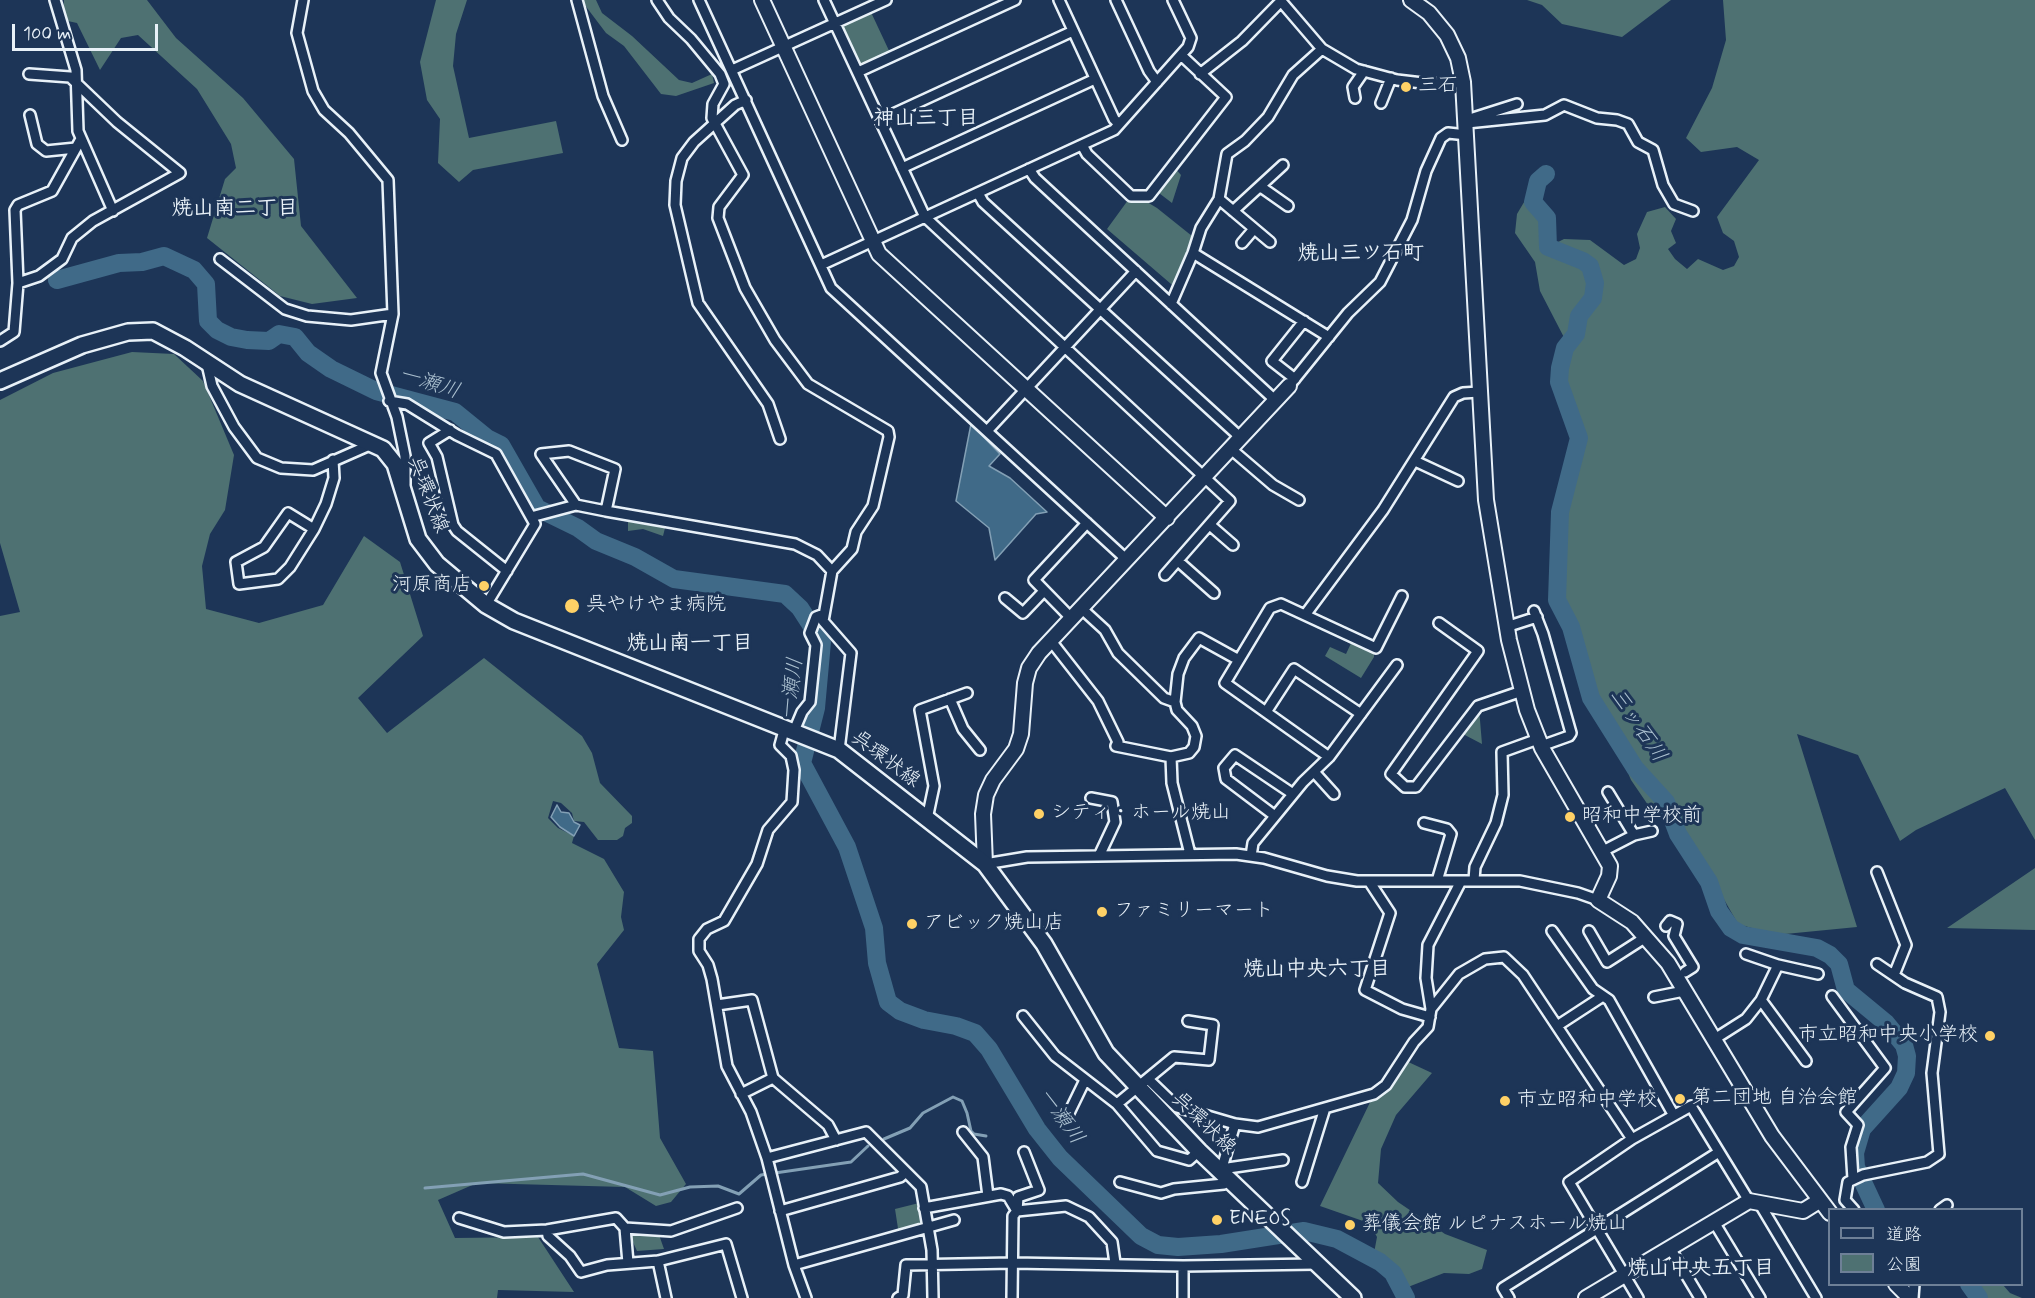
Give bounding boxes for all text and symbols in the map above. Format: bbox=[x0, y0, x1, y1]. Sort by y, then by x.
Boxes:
scale bar bbox=[15, 12, 160, 50]
text: 100 m bbox=[23, 22, 71, 46]
place label: 三石 bbox=[1418, 75, 1458, 99]
marker: 三石 bbox=[1399, 80, 1413, 94]
district label: 神山三丁目 bbox=[874, 107, 978, 133]
district label: 焼山南二丁目 bbox=[172, 197, 298, 223]
district label: 焼山三ツ石町 bbox=[1298, 242, 1424, 268]
water label: 一瀬川 bbox=[395, 362, 463, 406]
street label: 呉環状線 bbox=[401, 453, 453, 537]
place label: 河原商店 bbox=[392, 574, 472, 598]
marker: 河原商店 bbox=[477, 579, 491, 593]
place label: 呉やけやま病院 bbox=[586, 594, 726, 618]
marker: 呉やけやま病院 bbox=[563, 597, 581, 615]
district label: 焼山南一丁目 bbox=[627, 632, 753, 658]
water label: 一瀬川 bbox=[776, 656, 810, 722]
water label: 三ッ石川 bbox=[1603, 684, 1671, 768]
street label: 呉環状線 bbox=[846, 726, 924, 794]
place label: シティ・ホール焼山 bbox=[1051, 802, 1231, 826]
place label: 昭和中学校前 bbox=[1582, 805, 1702, 829]
marker: シティ・ホール焼山 bbox=[1032, 807, 1046, 821]
marker: 昭和中学校前 bbox=[1563, 810, 1577, 824]
place label: ファミリーマート bbox=[1114, 900, 1274, 924]
marker: ファミリーマート bbox=[1095, 905, 1109, 919]
place label: アビック焼山店 bbox=[924, 912, 1064, 936]
marker: アビック焼山店 bbox=[905, 917, 919, 931]
district label: 焼山中央六丁目 bbox=[1244, 958, 1390, 984]
place label: 市立昭和中央小学校 bbox=[1798, 1024, 1978, 1048]
marker: 市立昭和中央小学校 bbox=[1983, 1029, 1997, 1043]
water label: 一瀬川 bbox=[1032, 1084, 1088, 1150]
place label: 第二団地 自治会館 bbox=[1692, 1087, 1857, 1111]
street label: 呉環状線 bbox=[1166, 1088, 1240, 1160]
place label: 市立昭和中学校 bbox=[1517, 1089, 1657, 1113]
marker: 第二団地 自治会館 bbox=[1673, 1092, 1687, 1106]
marker: 市立昭和中学校 bbox=[1498, 1094, 1512, 1108]
place label: ENEOS bbox=[1229, 1208, 1291, 1232]
legend bbox=[1828, 1208, 2023, 1286]
marker: ENEOS bbox=[1210, 1213, 1224, 1227]
place label: 葬儀会館 ルピナスホール焼山 bbox=[1362, 1213, 1627, 1237]
marker: 葬儀会館 ルピナスホール焼山 bbox=[1343, 1218, 1357, 1232]
text: 道路 bbox=[1886, 1223, 1922, 1247]
text: 公園 bbox=[1886, 1253, 1922, 1277]
district label: 焼山中央五丁目 bbox=[1628, 1257, 1774, 1283]

